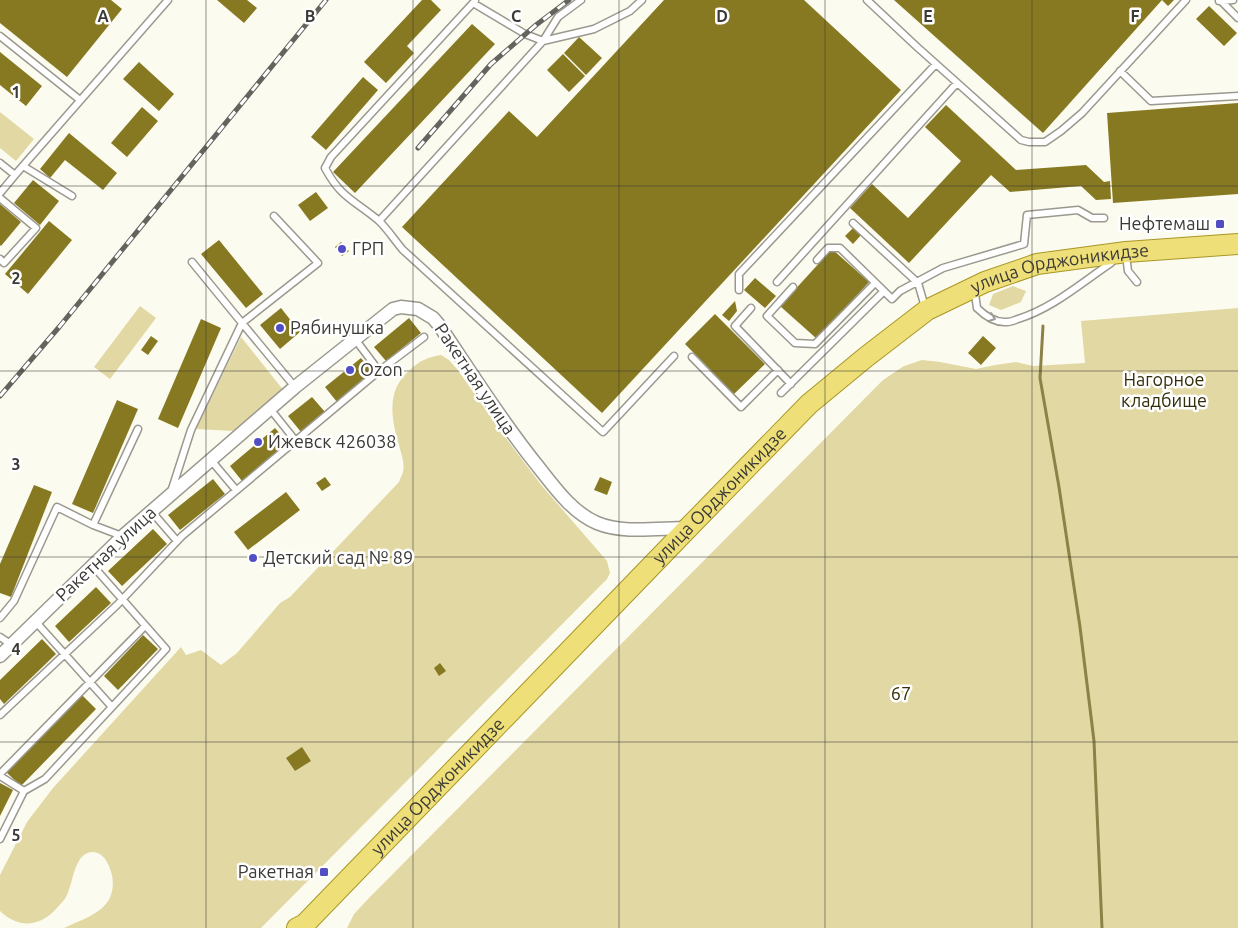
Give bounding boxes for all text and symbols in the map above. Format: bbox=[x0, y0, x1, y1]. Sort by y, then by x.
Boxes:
text: A bbox=[97, 7, 109, 25]
text: B bbox=[305, 7, 315, 25]
text: C bbox=[511, 7, 521, 25]
text: D bbox=[716, 7, 728, 25]
text: E bbox=[923, 7, 933, 25]
text: F bbox=[1131, 7, 1140, 25]
text: 1 bbox=[11, 83, 21, 101]
place label: Нефтемаш bbox=[1119, 213, 1210, 233]
marker: Нефтемаш bbox=[1214, 218, 1226, 230]
place label: ГРП bbox=[352, 238, 384, 258]
street label: улица Орджоникидзе bbox=[967, 239, 1150, 296]
marker: ГРП bbox=[336, 243, 348, 255]
text: 2 bbox=[11, 269, 21, 287]
one-way arrow bbox=[987, 312, 996, 322]
place label: Рябинушка bbox=[290, 317, 384, 337]
street label: Ракетная улица bbox=[431, 319, 520, 438]
marker: Рябинушка bbox=[274, 322, 286, 334]
place label: Ozon bbox=[360, 359, 403, 379]
marker: Ozon bbox=[344, 364, 356, 376]
park label: Нагорное кладбище bbox=[1121, 369, 1207, 410]
street label: улица Орджоникидзе bbox=[648, 423, 790, 567]
place label: Ижевск 426038 bbox=[268, 431, 396, 451]
marker: Ижевск 426038 bbox=[252, 436, 264, 448]
text: 3 bbox=[11, 455, 21, 473]
street label: Ракетная улица bbox=[51, 502, 160, 605]
place label: Детский сад № 89 bbox=[263, 547, 413, 567]
marker: Детский сад № 89 bbox=[247, 552, 259, 564]
text: 4 bbox=[11, 640, 21, 658]
park label: 67 bbox=[891, 683, 911, 703]
street label: улица Орджоникидзе bbox=[366, 713, 508, 859]
text: 5 bbox=[11, 826, 21, 844]
place label: Ракетная bbox=[238, 861, 314, 881]
marker: Ракетная bbox=[318, 866, 330, 878]

